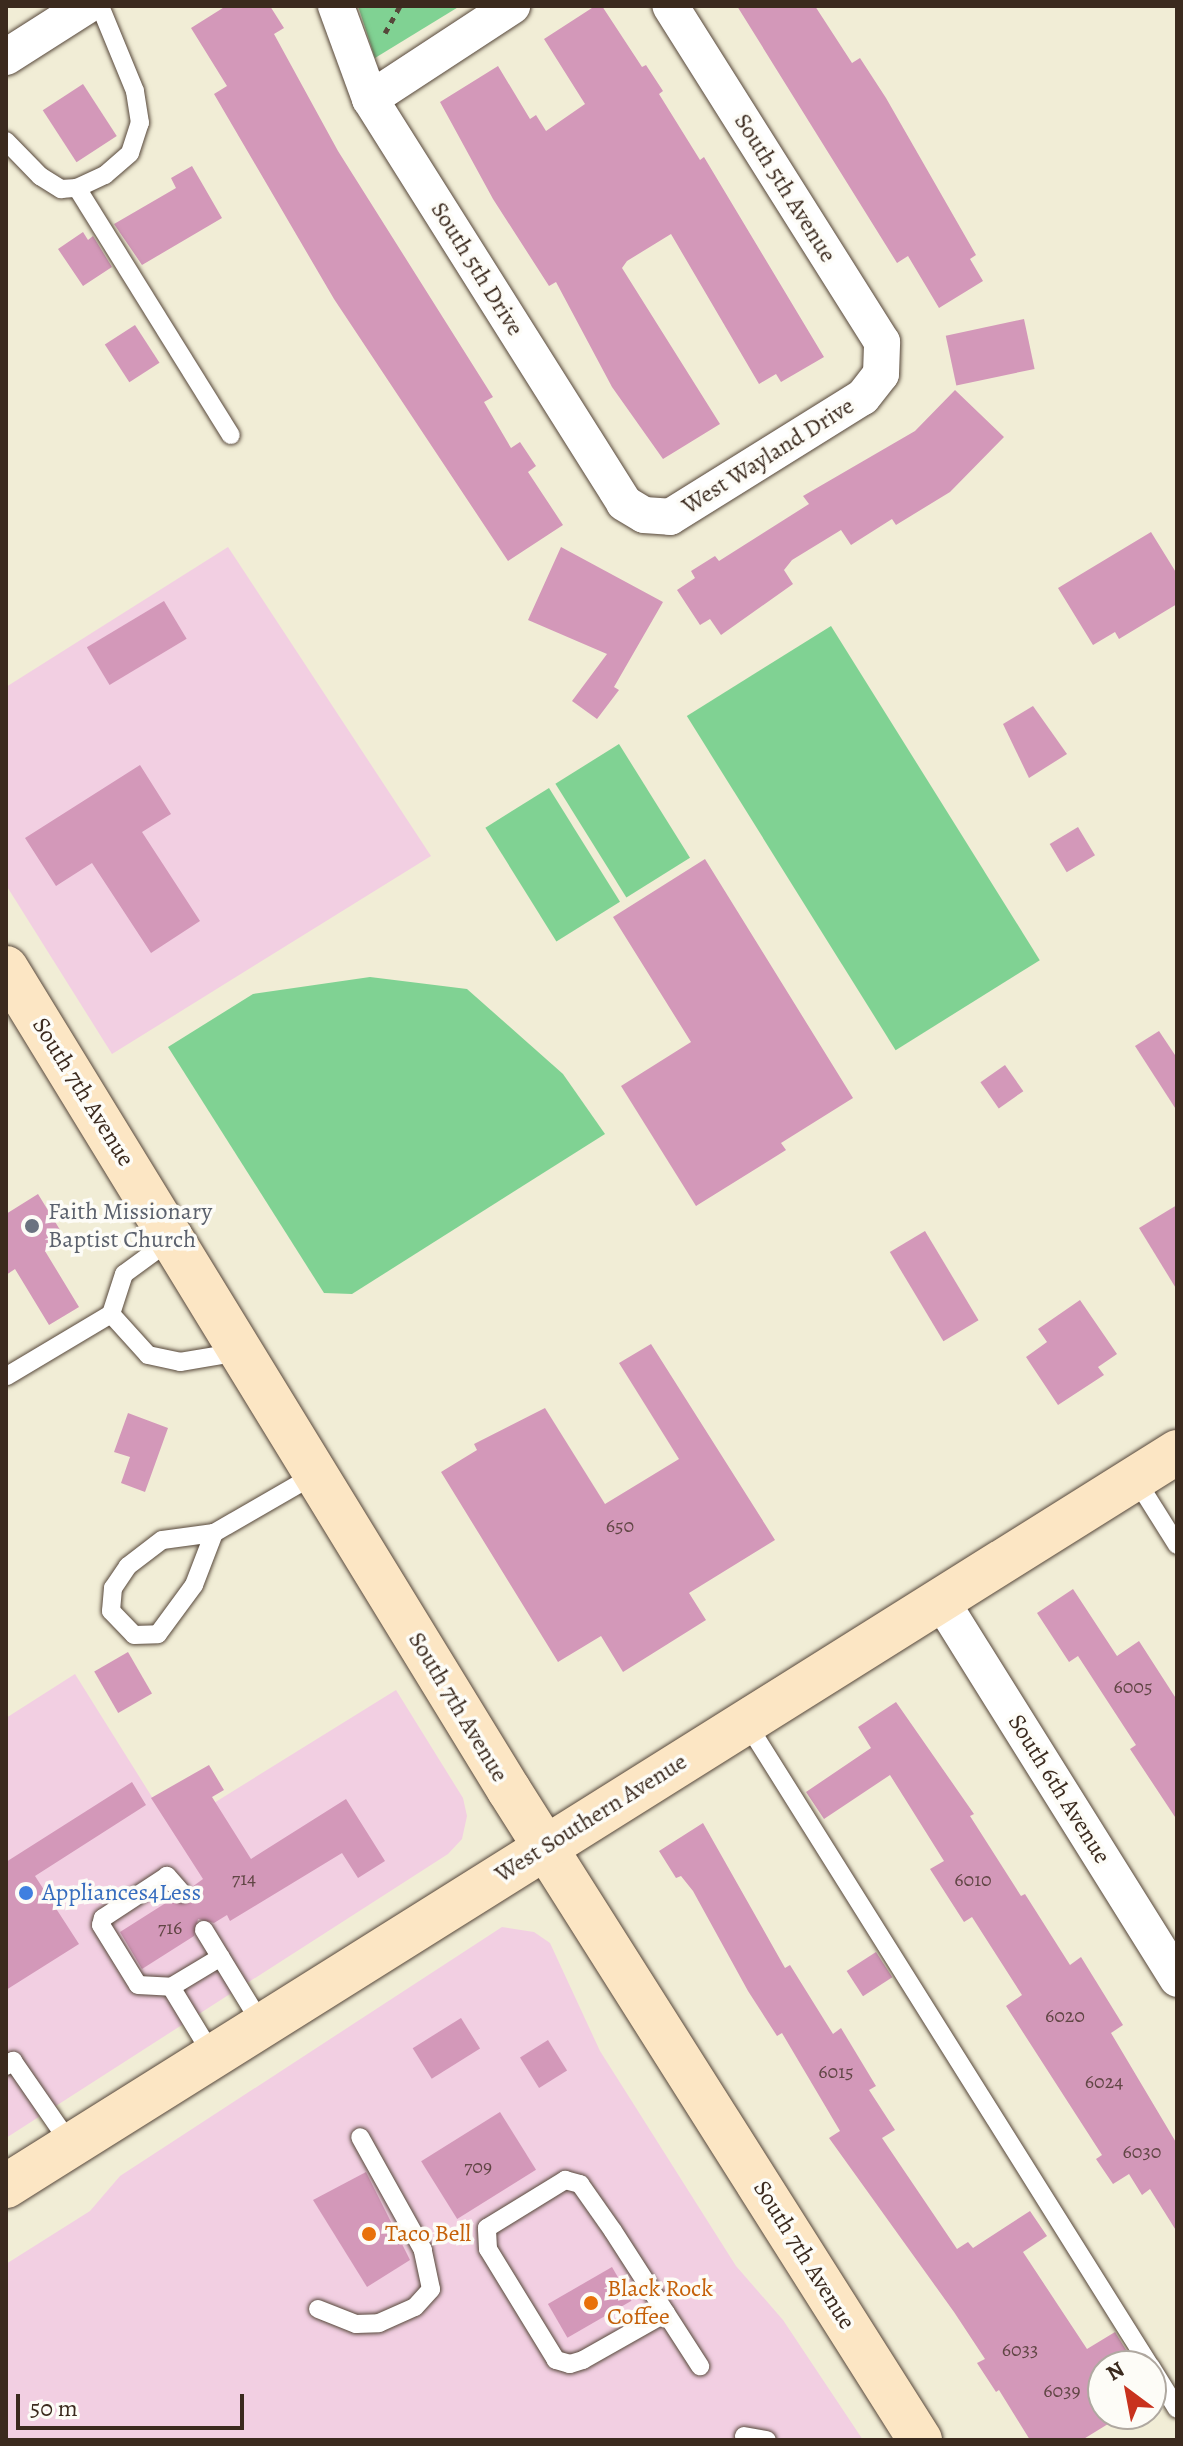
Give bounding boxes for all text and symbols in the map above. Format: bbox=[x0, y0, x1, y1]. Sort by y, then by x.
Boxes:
street label: South 5th Avenue bbox=[728, 108, 842, 268]
street label: South 5th Drive bbox=[424, 197, 530, 341]
street label: West Wayland Drive bbox=[677, 392, 859, 520]
street label: South 7th Avenue bbox=[26, 1012, 140, 1172]
place label: Faith Missionary Baptist Church bbox=[48, 1198, 212, 1254]
marker: Faith Missionary Baptist Church bbox=[23, 1217, 41, 1235]
house number: 650 bbox=[606, 1513, 634, 1537]
street label: South 7th Avenue bbox=[402, 1627, 514, 1787]
house number: 6005 bbox=[1113, 1674, 1153, 1698]
street label: South 6th Avenue bbox=[1002, 1709, 1116, 1869]
street label: West Southern Avenue bbox=[490, 1747, 692, 1889]
house number: 714 bbox=[232, 1866, 256, 1890]
house number: 6010 bbox=[954, 1867, 992, 1891]
place label: Appliances4Less bbox=[42, 1879, 201, 1907]
marker: Appliances4Less bbox=[17, 1884, 35, 1902]
house number: 716 bbox=[158, 1915, 182, 1939]
house number: 6020 bbox=[1045, 2003, 1085, 2027]
house number: 6015 bbox=[818, 2059, 854, 2083]
house number: 6024 bbox=[1085, 2069, 1123, 2093]
house number: 6030 bbox=[1123, 2139, 1161, 2163]
house number: 709 bbox=[464, 2154, 492, 2178]
street label: South 7th Avenue bbox=[747, 2175, 861, 2335]
place label: Taco Bell bbox=[385, 2220, 471, 2248]
marker: Taco Bell bbox=[360, 2225, 378, 2243]
place label: Black Rock Coffee bbox=[607, 2275, 713, 2331]
marker: Black Rock Coffee bbox=[582, 2294, 600, 2312]
house number: 6033 bbox=[1002, 2337, 1038, 2361]
north arrow bbox=[1087, 2350, 1167, 2430]
text: N bbox=[1101, 2354, 1130, 2388]
scale bar bbox=[20, 2378, 248, 2428]
house number: 6039 bbox=[1043, 2378, 1081, 2402]
text: 50 m bbox=[30, 2392, 78, 2424]

